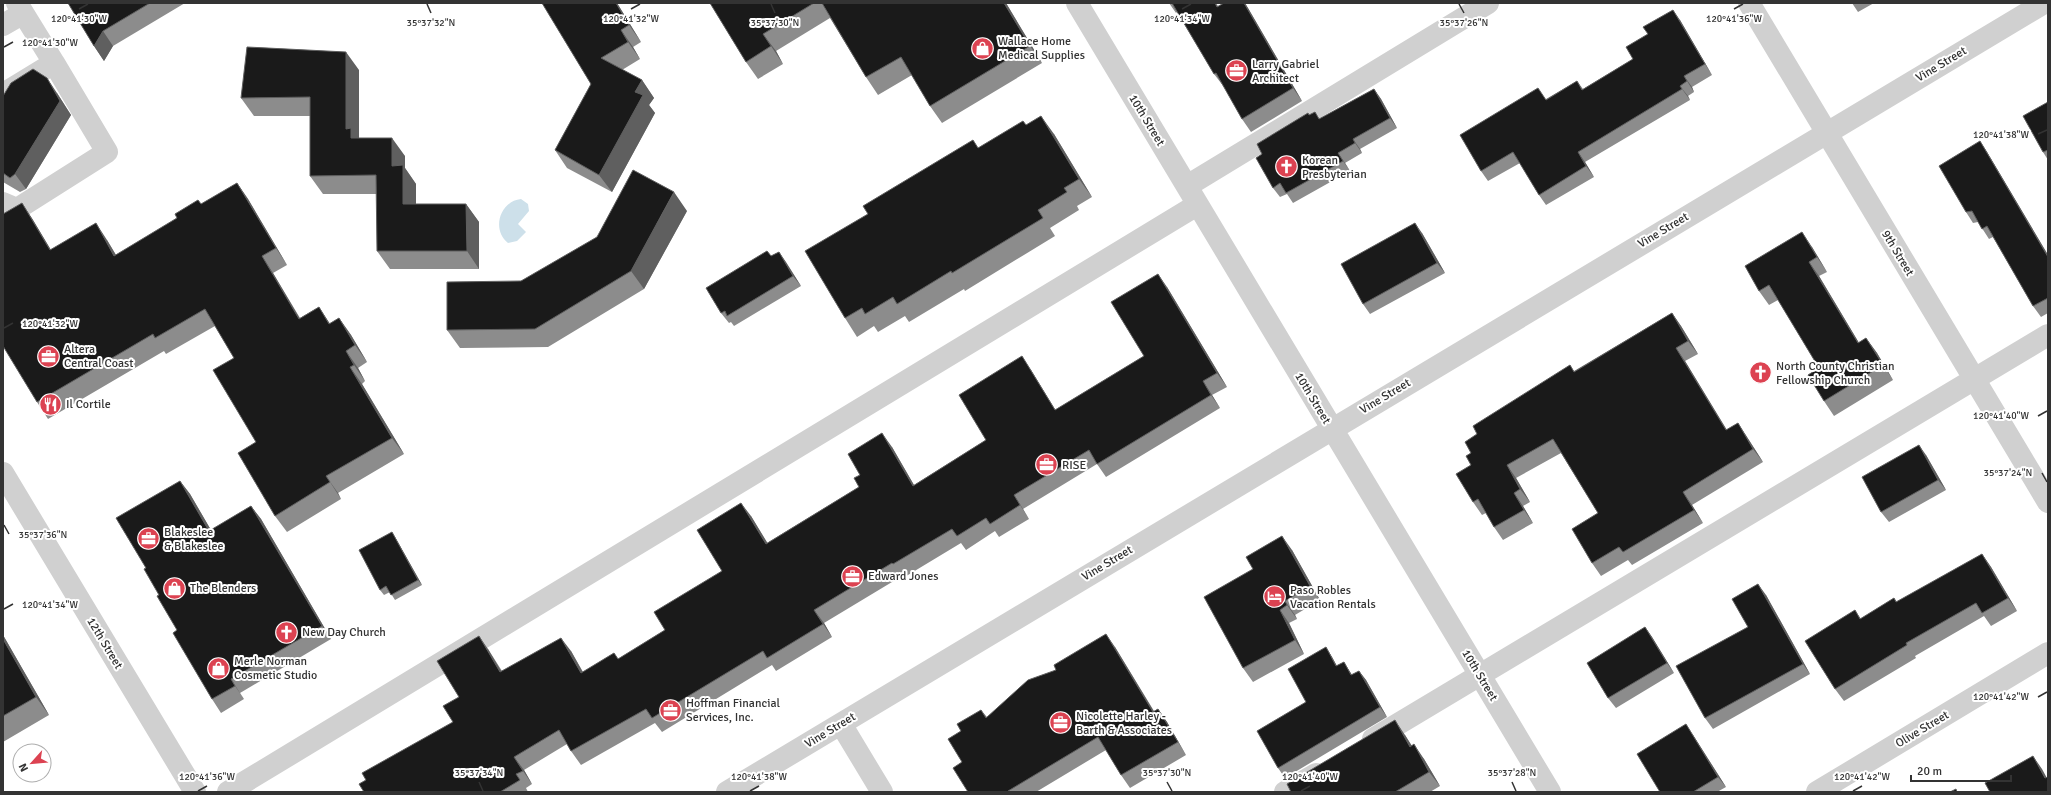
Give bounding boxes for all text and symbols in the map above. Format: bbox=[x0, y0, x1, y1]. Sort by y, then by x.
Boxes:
text: 120°41'30"W bbox=[51, 13, 107, 25]
text: 120°41'32"W bbox=[603, 13, 659, 25]
text: 120°41'34"W bbox=[1154, 13, 1210, 25]
text: 120°41'36"W bbox=[1706, 13, 1762, 25]
text: 35°37'32"N bbox=[407, 17, 455, 29]
text: 35°37'30"N bbox=[751, 17, 799, 29]
text: 35°37'26"N bbox=[1440, 17, 1488, 29]
place label: Wallace Home Medical Supplies bbox=[998, 34, 1085, 63]
shop icon: Wallace Home Medical Supplies bbox=[969, 35, 995, 61]
text: 120°41'30"W bbox=[22, 37, 78, 49]
street label: Vine Street bbox=[1913, 43, 1969, 85]
place label: Larry Gabriel Architect bbox=[1252, 57, 1320, 86]
office icon: Larry Gabriel Architect bbox=[1224, 58, 1250, 84]
street label: 10th Street bbox=[1125, 92, 1168, 149]
text: 120°41'38"W bbox=[1973, 129, 2029, 141]
place label: Korean Presbyterian bbox=[1302, 153, 1367, 182]
church icon: Korean Presbyterian bbox=[1273, 154, 1299, 180]
street label: Vine Street bbox=[1635, 209, 1691, 251]
street label: 9th Street bbox=[1878, 227, 1917, 279]
text: 120°41'32"W bbox=[22, 318, 78, 330]
place label: Altera Central Coast bbox=[64, 342, 133, 371]
office icon: Altera Central Coast bbox=[36, 343, 62, 369]
place label: North County Christian Fellowship Church bbox=[1776, 359, 1895, 388]
church icon: North County Christian Fellowship Church bbox=[1747, 360, 1773, 386]
street label: 10th Street bbox=[1291, 370, 1334, 427]
street label: Vine Street bbox=[1357, 375, 1413, 417]
restaurant icon: Il Cortile bbox=[38, 391, 64, 417]
place label: Il Cortile bbox=[66, 397, 111, 412]
text: 120°41'40"W bbox=[1973, 410, 2029, 422]
office icon: RISE bbox=[1033, 452, 1059, 478]
place label: RISE bbox=[1062, 458, 1086, 473]
text: 35°37'24"N bbox=[1984, 467, 2032, 479]
place label: Blakeslee & Blakeslee bbox=[164, 525, 223, 554]
office icon: Blakeslee & Blakeslee bbox=[136, 526, 162, 552]
text: 35°37'36"N bbox=[19, 529, 67, 541]
street label: Vine Street bbox=[1079, 542, 1135, 584]
office icon: Edward Jones bbox=[840, 563, 866, 589]
place label: Edward Jones bbox=[868, 569, 938, 584]
shop icon: The Blenders bbox=[162, 575, 188, 601]
place label: The Blenders bbox=[190, 581, 256, 596]
place label: Paso Robles Vacation Rentals bbox=[1290, 583, 1376, 612]
hotel icon: Paso Robles Vacation Rentals bbox=[1261, 584, 1287, 610]
text: 120°41'34"W bbox=[22, 599, 78, 611]
street label: 12th Street bbox=[83, 615, 126, 672]
church icon: New Day Church bbox=[273, 619, 299, 645]
place label: New Day Church bbox=[302, 625, 386, 640]
street label: 10th Street bbox=[1458, 647, 1501, 704]
place label: Merle Norman Cosmetic Studio bbox=[234, 654, 317, 683]
shop icon: Merle Norman Cosmetic Studio bbox=[206, 655, 232, 681]
text: 120°41'42"W bbox=[1973, 691, 2029, 703]
place label: Hoffman Financial Services, Inc. bbox=[686, 696, 781, 725]
office icon: Hoffman Financial Services, Inc. bbox=[657, 697, 683, 723]
street label: Olive Street bbox=[1893, 708, 1952, 751]
street label: Vine Street bbox=[802, 709, 858, 751]
place label: Nicolette Harley - Barth & Associates bbox=[1076, 709, 1172, 738]
office icon: Nicolette Harley - Barth & Associates bbox=[1047, 710, 1073, 736]
north arrow bbox=[12, 743, 52, 783]
scale bar bbox=[1911, 757, 2011, 783]
text: N bbox=[16, 761, 31, 774]
text: 20 m bbox=[1917, 764, 1942, 779]
text: 35°37'34"N bbox=[455, 767, 503, 779]
text: 35°37'30"N bbox=[1143, 767, 1191, 779]
text: 35°37'28"N bbox=[1488, 767, 1536, 779]
text: 120°41'36"W bbox=[179, 771, 235, 783]
text: 120°41'38"W bbox=[731, 771, 787, 783]
text: 120°41'40"W bbox=[1282, 771, 1338, 783]
text: 120°41'42"W bbox=[1834, 771, 1890, 783]

